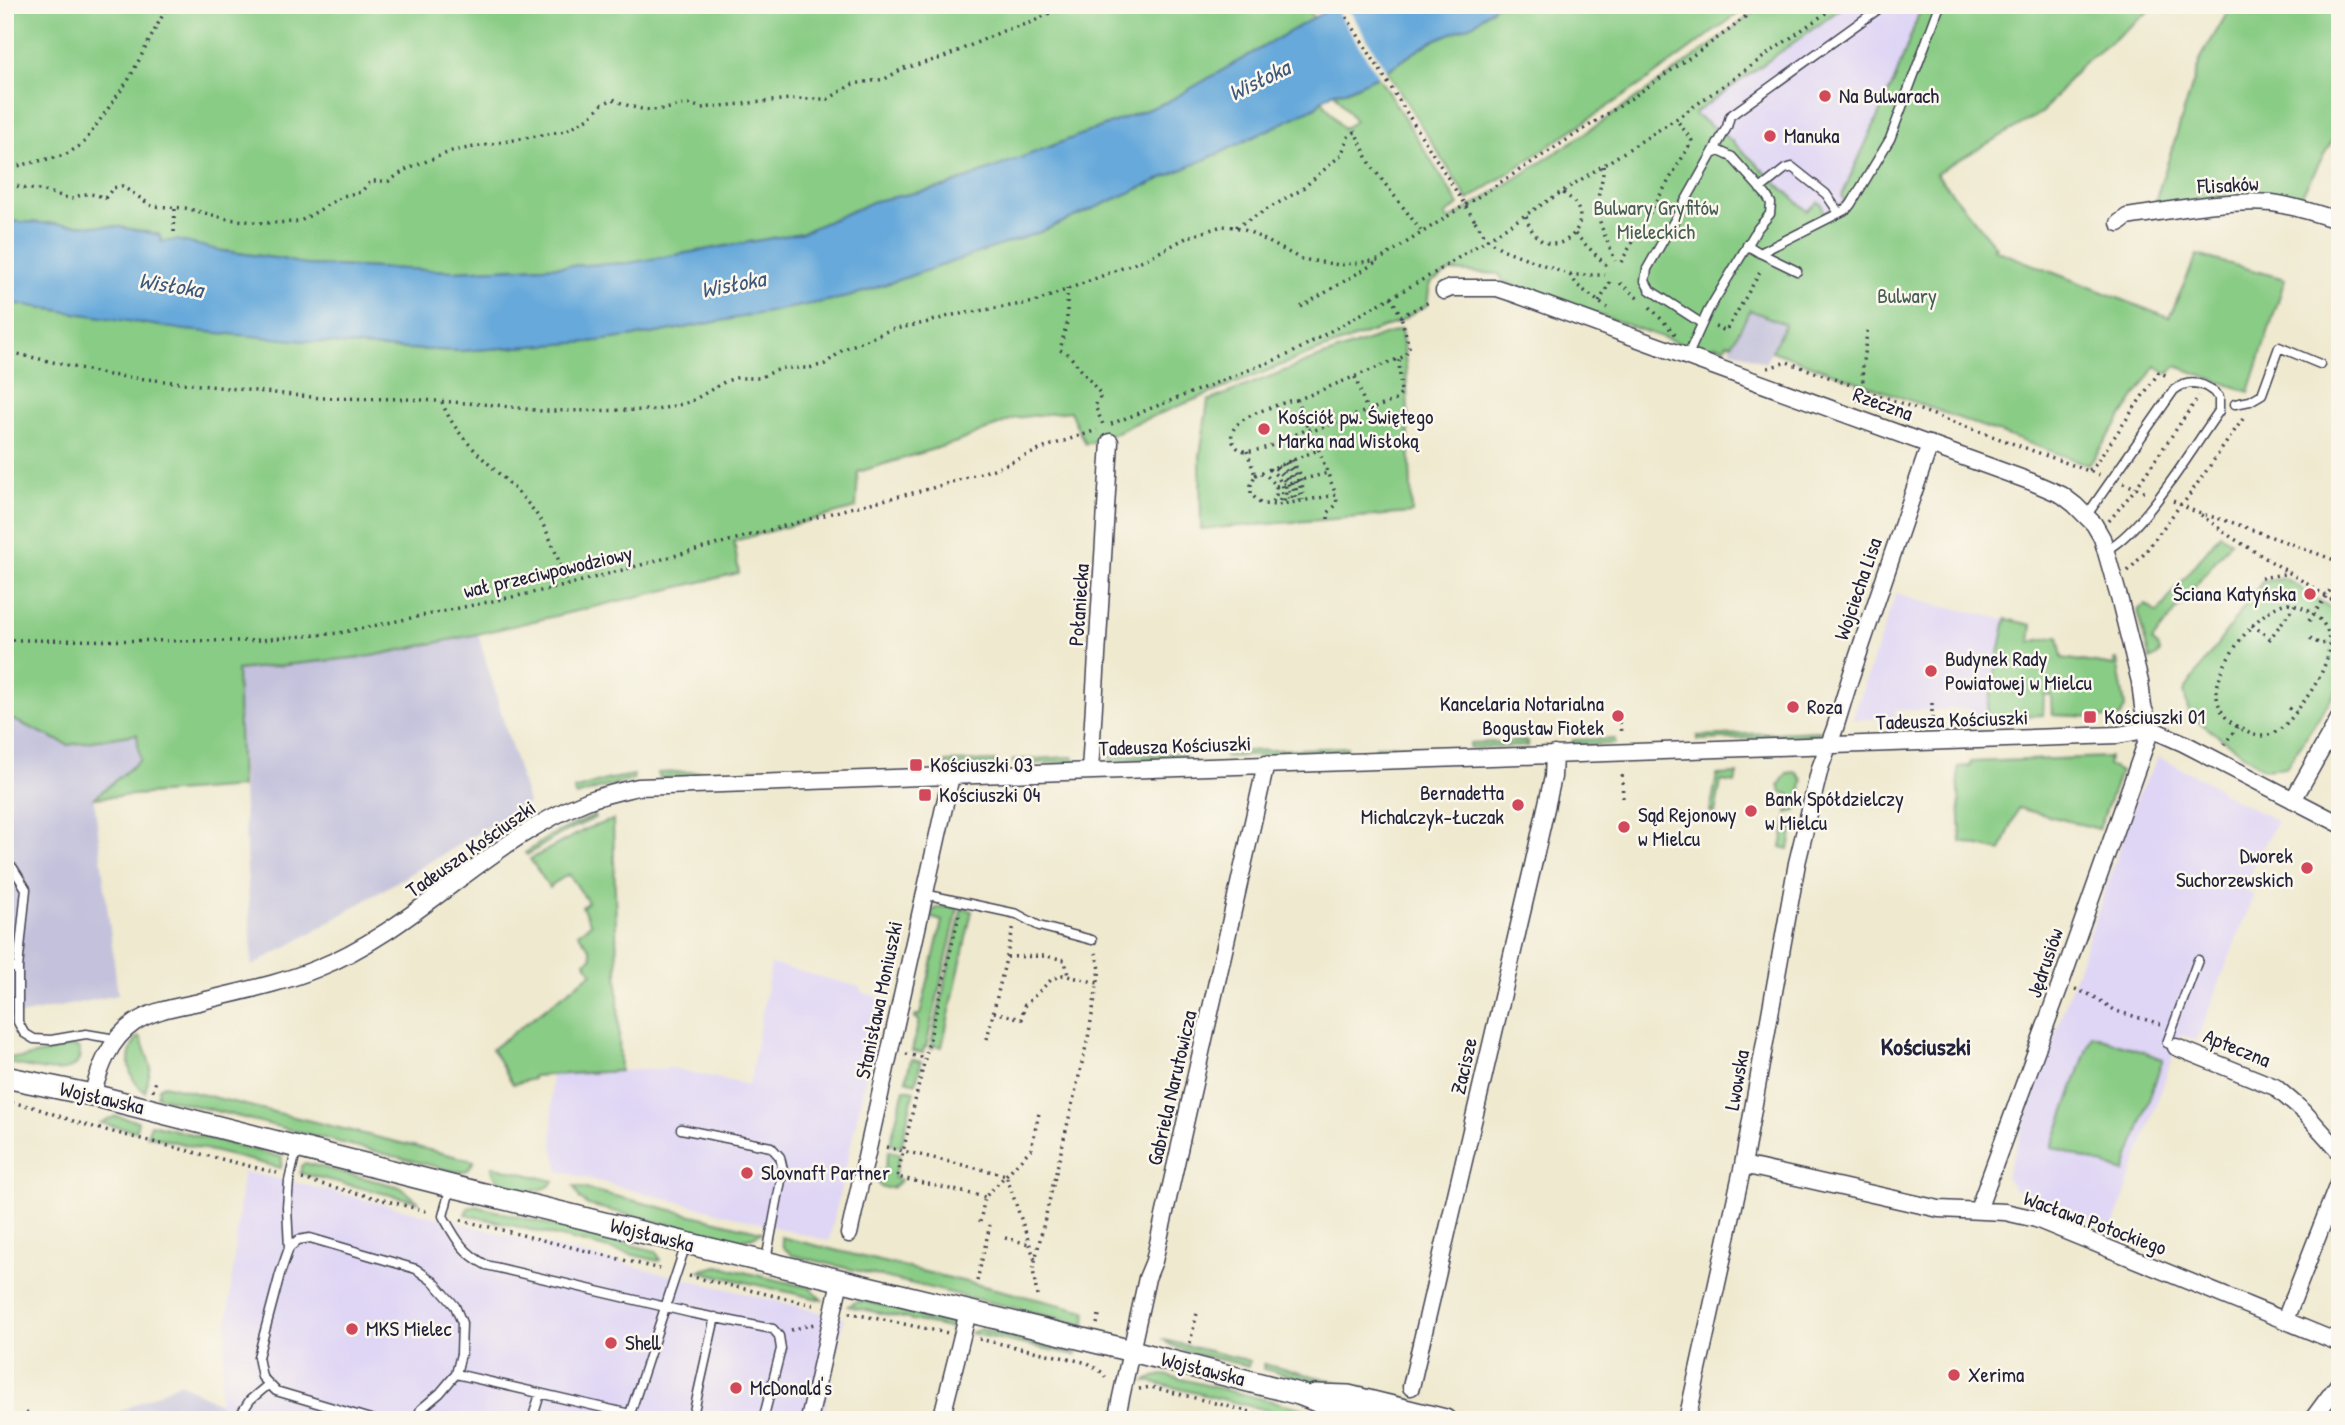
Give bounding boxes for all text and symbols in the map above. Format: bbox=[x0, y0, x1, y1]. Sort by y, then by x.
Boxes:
water label: Wisłoka bbox=[1223, 51, 1296, 108]
place label: Na Bulwarach bbox=[1839, 81, 1939, 110]
marker: Na Bulwarach bbox=[1817, 88, 1833, 104]
place label: Manuka bbox=[1784, 121, 1840, 150]
marker: Manuka bbox=[1762, 128, 1778, 144]
street label: Flisaków bbox=[2196, 168, 2260, 201]
park label: Bulwary Gryfitów Mieleckich bbox=[1593, 193, 1719, 246]
water label: Wisłoka bbox=[698, 262, 770, 305]
water label: Wisłoka bbox=[137, 264, 207, 305]
park label: Bulwary bbox=[1877, 281, 1937, 310]
street label: Rzeczna bbox=[1849, 379, 1917, 428]
place label: Kościół pw. Świętego Marka nad Wisłoką bbox=[1278, 402, 1434, 455]
marker: Kościół pw. Świętego Marka nad Wisłoką bbox=[1256, 421, 1272, 437]
street label: Wojciecha Lisa bbox=[1826, 534, 1889, 644]
street label: wał przeciwpowodziowy bbox=[461, 538, 635, 605]
street label: Połaniecka bbox=[1061, 563, 1096, 647]
place label: Ściana Katyńska bbox=[2173, 579, 2296, 608]
marker: Ściana Katyńska bbox=[2302, 586, 2318, 602]
place label: Budynek Rady Powiatowej w Mielcu bbox=[1945, 644, 2093, 697]
marker: Budynek Rady Powiatowej w Mielcu bbox=[1923, 663, 1939, 679]
place label: Kancelaria Notarialna Bogusław Fiołek bbox=[1440, 689, 1604, 742]
place label: Roza bbox=[1807, 692, 1842, 721]
marker: Roza bbox=[1785, 699, 1801, 715]
street label: Tadeusza Kościuszki bbox=[1875, 702, 2029, 737]
place label: Kościuszki 01 bbox=[2104, 702, 2205, 731]
marker: Kancelaria Notarialna Bogusław Fiołek bbox=[1610, 708, 1626, 724]
marker: Kościuszki 01 bbox=[2082, 709, 2098, 725]
street label: Tadeusza Kościuszki bbox=[1098, 728, 1252, 763]
place label: Kościuszki 03 bbox=[930, 750, 1033, 779]
marker: Kościuszki 03 bbox=[908, 757, 924, 773]
place label: Bernadetta Michalczyk-Łuczak bbox=[1361, 778, 1504, 831]
place label: Kościuszki 04 bbox=[939, 780, 1041, 809]
place label: Bank Spółdzielczy w Mielcu bbox=[1765, 784, 1904, 837]
marker: Kościuszki 04 bbox=[917, 787, 933, 803]
street label: Tadeusza Kościuszki bbox=[400, 793, 541, 904]
marker: Bernadetta Michalczyk-Łuczak bbox=[1510, 797, 1526, 813]
place label: Sąd Rejonowy w Mielcu bbox=[1638, 800, 1737, 853]
marker: Bank Spółdzielczy w Mielcu bbox=[1743, 803, 1759, 819]
marker: Sąd Rejonowy w Mielcu bbox=[1616, 819, 1632, 835]
place label: Dworek Suchorzewskich bbox=[2176, 841, 2293, 894]
marker: Dworek Suchorzewskich bbox=[2299, 860, 2315, 876]
street label: Stanisława Moniuszki bbox=[848, 918, 909, 1081]
street label: Jędrusiów bbox=[2019, 924, 2070, 1001]
street label: Gabriela Narutowicza bbox=[1140, 1008, 1203, 1168]
street label: Apteczna bbox=[2199, 1021, 2275, 1074]
district label: Kościuszki bbox=[1881, 1030, 1971, 1062]
street label: Zacisze bbox=[1443, 1035, 1484, 1097]
street label: Lwowska bbox=[1717, 1047, 1756, 1112]
street label: Wojsławska bbox=[57, 1074, 147, 1121]
place label: Slovnaft Partner bbox=[761, 1158, 890, 1187]
marker: Slovnaft Partner bbox=[739, 1165, 755, 1181]
street label: Wacława Potockiego bbox=[2020, 1183, 2171, 1262]
street label: Wojsławska bbox=[607, 1210, 697, 1259]
place label: MKS Mielec bbox=[366, 1314, 452, 1343]
marker: MKS Mielec bbox=[344, 1321, 360, 1337]
place label: Shell bbox=[625, 1328, 662, 1357]
marker: Shell bbox=[603, 1335, 619, 1351]
street label: Wojsławska bbox=[1158, 1344, 1248, 1393]
place label: Xerima bbox=[1968, 1360, 2024, 1389]
marker: Xerima bbox=[1946, 1367, 1962, 1383]
place label: McDonald's bbox=[750, 1373, 832, 1402]
marker: McDonald's bbox=[728, 1380, 744, 1396]

